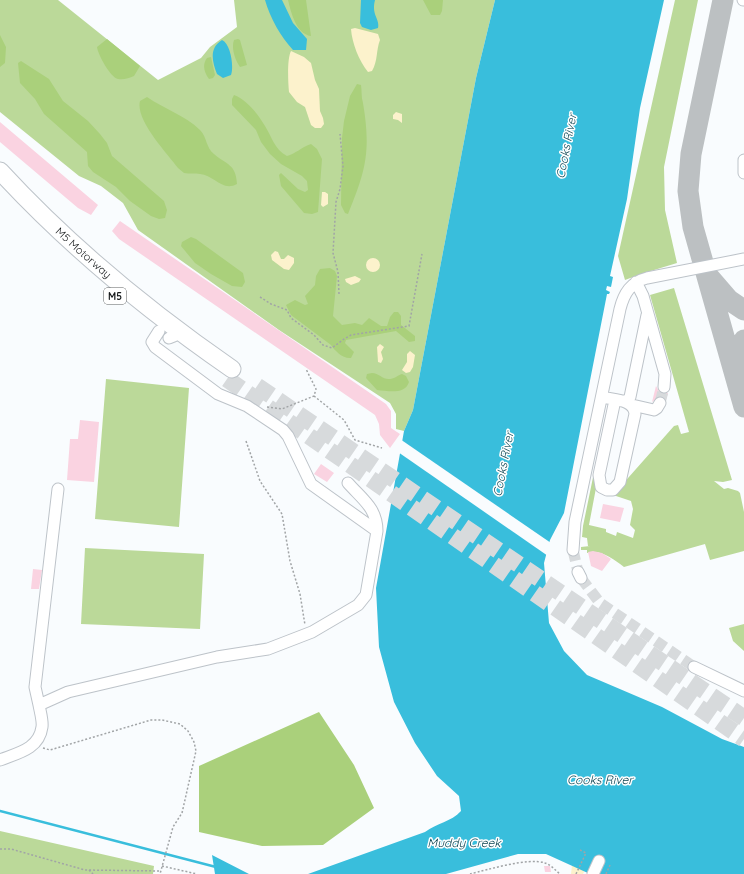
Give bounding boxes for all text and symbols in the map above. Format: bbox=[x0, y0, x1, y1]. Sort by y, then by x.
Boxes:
water label: Cooks River bbox=[552, 111, 580, 180]
street label: M5 Motorway bbox=[53, 224, 114, 281]
road number: M5 bbox=[104, 288, 126, 304]
water label: Cooks River bbox=[489, 429, 517, 498]
water label: Cooks River bbox=[567, 772, 634, 787]
water label: Muddy Creek bbox=[427, 835, 502, 850]

